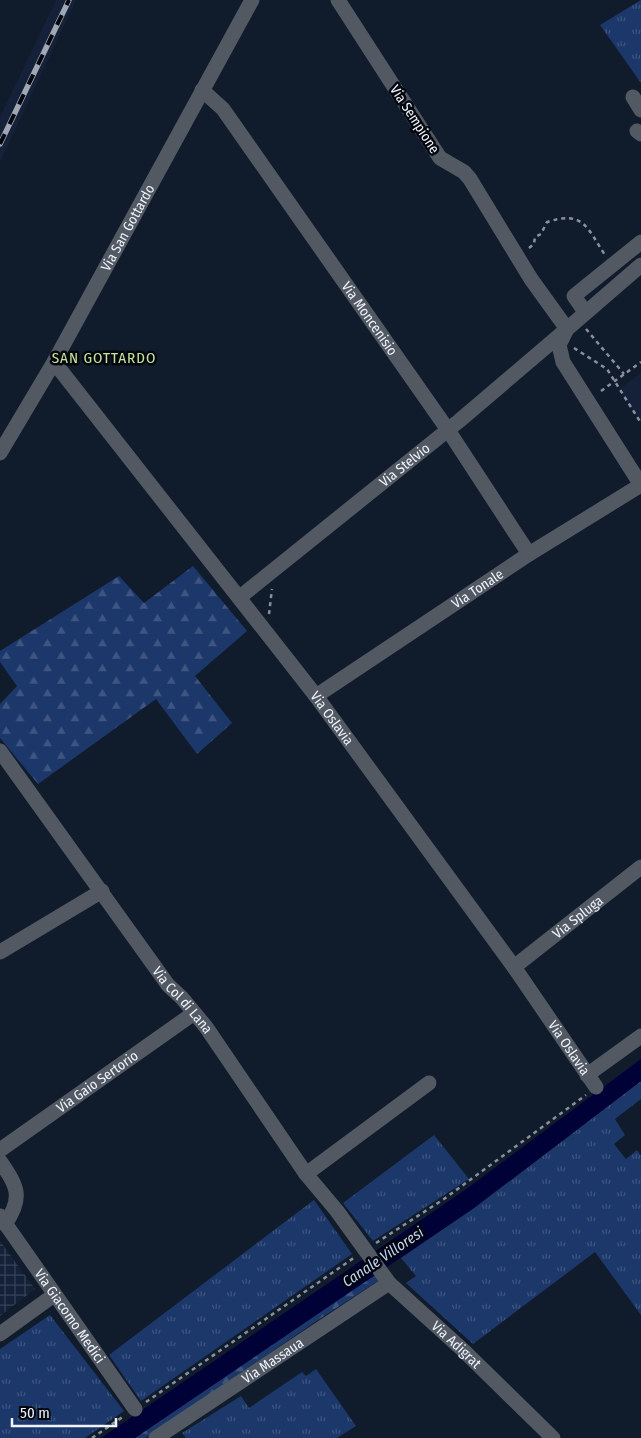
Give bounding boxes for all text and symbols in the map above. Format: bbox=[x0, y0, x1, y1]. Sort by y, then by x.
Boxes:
street label: Via Sempione bbox=[386, 82, 443, 157]
street label: Via San Gottardo bbox=[97, 182, 158, 274]
street label: Via Moncenisio bbox=[338, 279, 401, 359]
district label: SAN GOTTARDO bbox=[52, 349, 156, 367]
street label: Via Stelvio bbox=[376, 440, 433, 491]
street label: Via Tonale bbox=[449, 565, 507, 612]
street label: Via Oslavia bbox=[307, 688, 357, 749]
street label: Via Spluga bbox=[549, 892, 607, 942]
street label: Via Col di Lana bbox=[149, 963, 216, 1037]
street label: Via Oslavia bbox=[544, 1017, 594, 1079]
street label: Via Gaio Sertorio bbox=[53, 1047, 142, 1116]
water label: Canale Villoresi bbox=[339, 1223, 427, 1291]
street label: Via Giacomo Medici bbox=[31, 1266, 108, 1367]
street label: Via Adigrat bbox=[428, 1318, 485, 1372]
street label: Via Massaua bbox=[239, 1334, 307, 1387]
scale bar bbox=[12, 1396, 116, 1428]
text: 50 m bbox=[20, 1404, 50, 1422]

